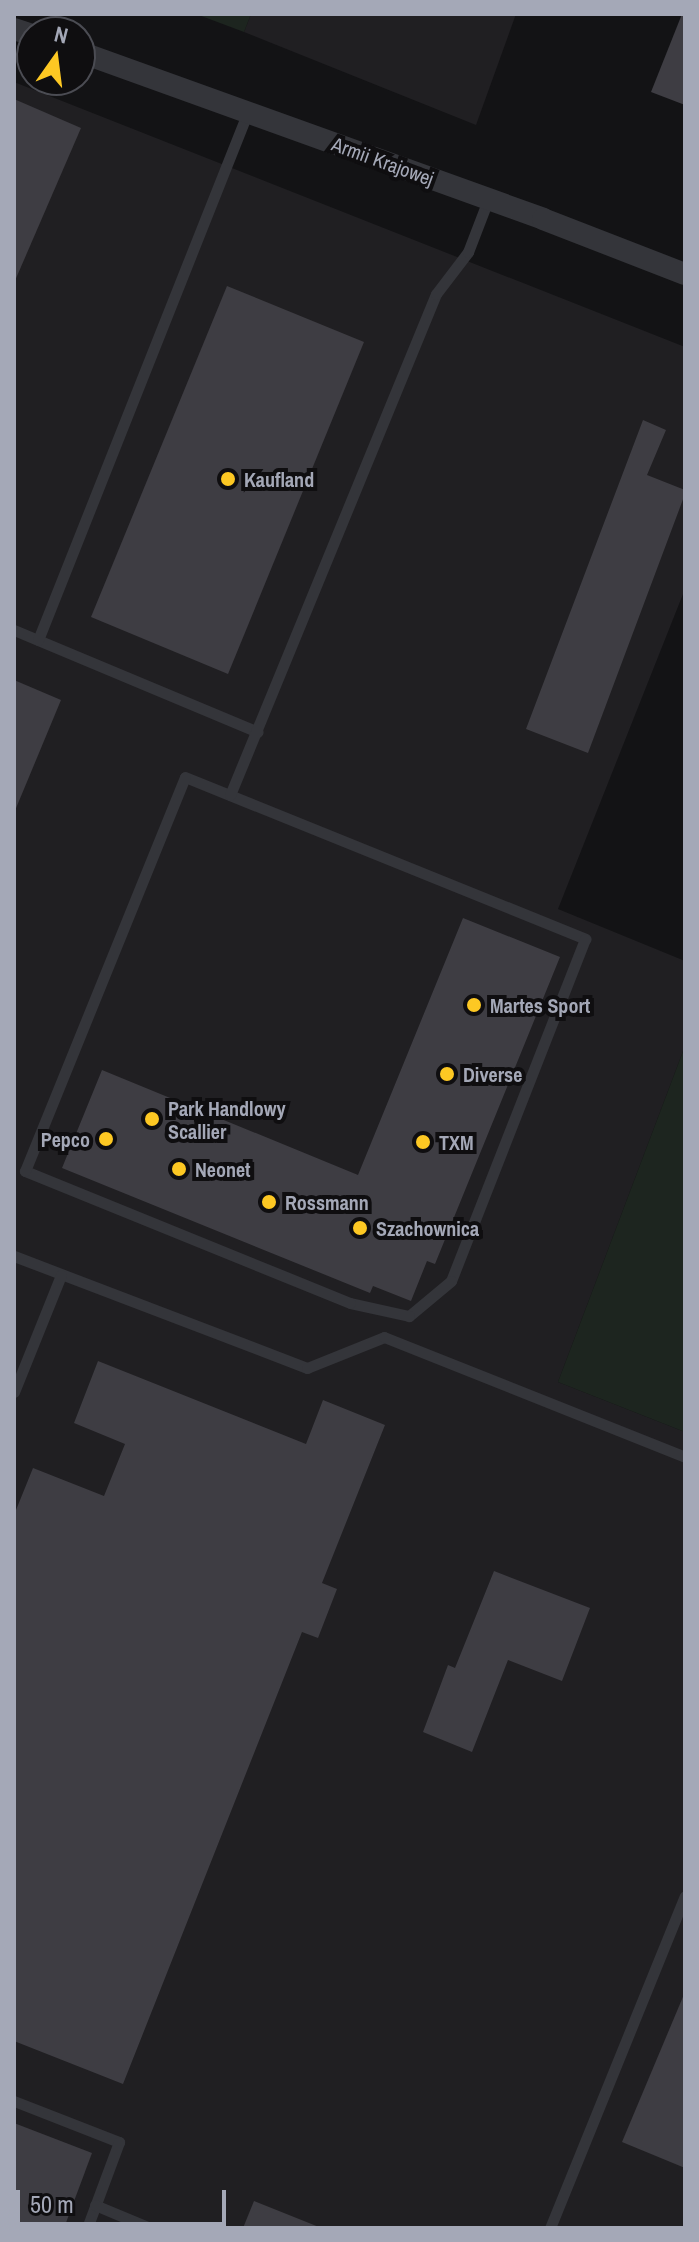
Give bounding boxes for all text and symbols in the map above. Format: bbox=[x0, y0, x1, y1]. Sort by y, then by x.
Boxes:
north arrow bbox=[16, 16, 96, 96]
text: N bbox=[51, 19, 71, 51]
street label: Armii Krajowej bbox=[329, 131, 437, 191]
place label: Kaufland bbox=[244, 467, 314, 491]
marker: Kaufland bbox=[219, 470, 237, 488]
place label: Martes Sport bbox=[490, 993, 590, 1017]
marker: Martes Sport bbox=[465, 996, 483, 1014]
place label: Diverse bbox=[463, 1062, 522, 1086]
marker: Diverse bbox=[438, 1065, 456, 1083]
place label: Park Handlowy Scallier bbox=[168, 1096, 286, 1143]
marker: Park Handlowy Scallier bbox=[143, 1110, 161, 1128]
place label: Pepco bbox=[41, 1127, 90, 1151]
marker: Pepco bbox=[97, 1130, 115, 1148]
place label: TXM bbox=[439, 1130, 474, 1154]
marker: TXM bbox=[414, 1133, 432, 1151]
place label: Neonet bbox=[195, 1157, 251, 1181]
marker: Neonet bbox=[170, 1160, 188, 1178]
place label: Rossmann bbox=[285, 1190, 369, 1214]
marker: Rossmann bbox=[260, 1193, 278, 1211]
place label: Szachownica bbox=[376, 1216, 479, 1240]
marker: Szachownica bbox=[351, 1219, 369, 1237]
scale bar bbox=[20, 2174, 230, 2224]
text: 50 m bbox=[30, 2188, 74, 2220]

